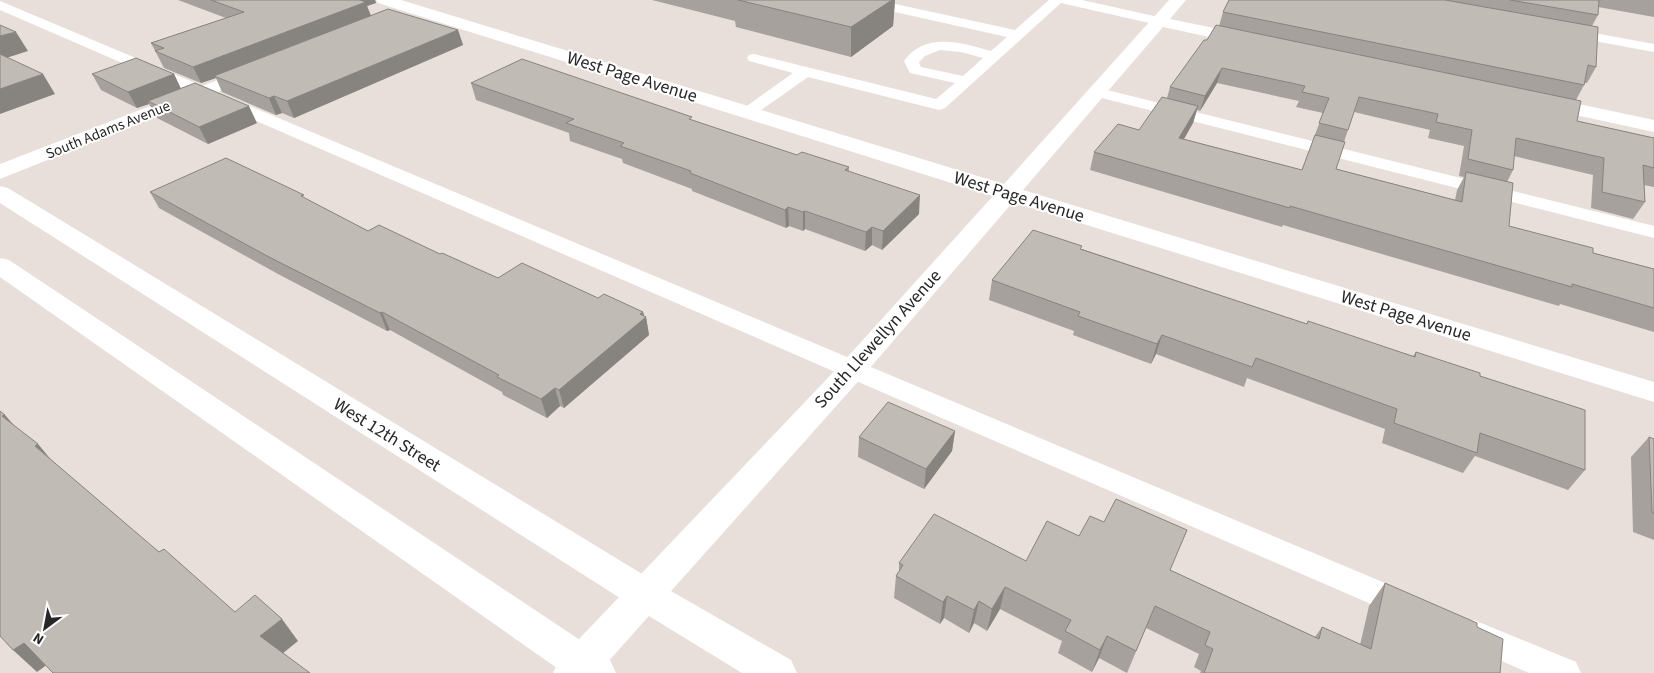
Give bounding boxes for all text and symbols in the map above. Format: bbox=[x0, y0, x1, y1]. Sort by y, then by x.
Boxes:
street label: West Page Avenue bbox=[564, 45, 700, 109]
street label: South Adams Avenue bbox=[43, 95, 173, 165]
street label: West Page Avenue bbox=[951, 165, 1087, 229]
street label: South Llewellyn Avenue bbox=[809, 264, 947, 414]
street label: West Page Avenue bbox=[1338, 284, 1474, 348]
street label: West 12th Street bbox=[328, 392, 446, 478]
north arrow bbox=[20, 603, 70, 653]
text: N bbox=[29, 627, 48, 649]

